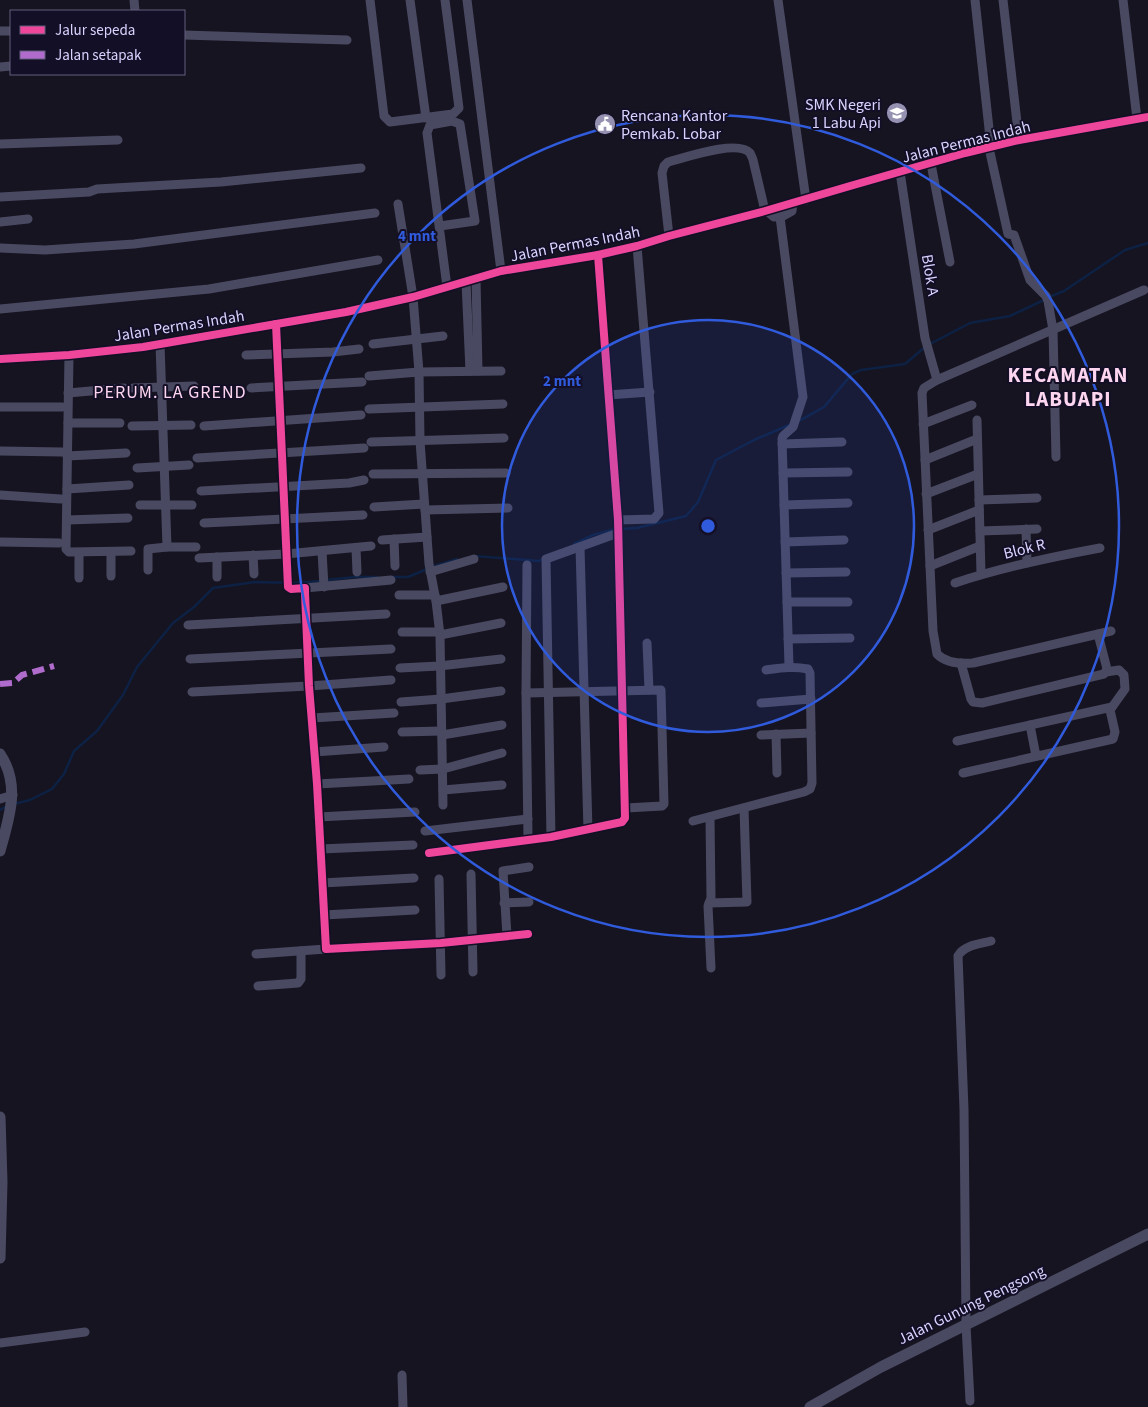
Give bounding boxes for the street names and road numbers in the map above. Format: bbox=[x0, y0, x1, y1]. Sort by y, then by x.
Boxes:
street label: Jalan Permas Indah bbox=[900, 115, 1033, 169]
street label: Jalan Permas Indah bbox=[508, 221, 642, 267]
street label: Blok A bbox=[916, 253, 944, 298]
street label: Jalan Permas Indah bbox=[112, 305, 246, 347]
street label: Blok R bbox=[1001, 533, 1047, 565]
street label: Jalan Gunung Pengsong bbox=[894, 1260, 1049, 1350]

